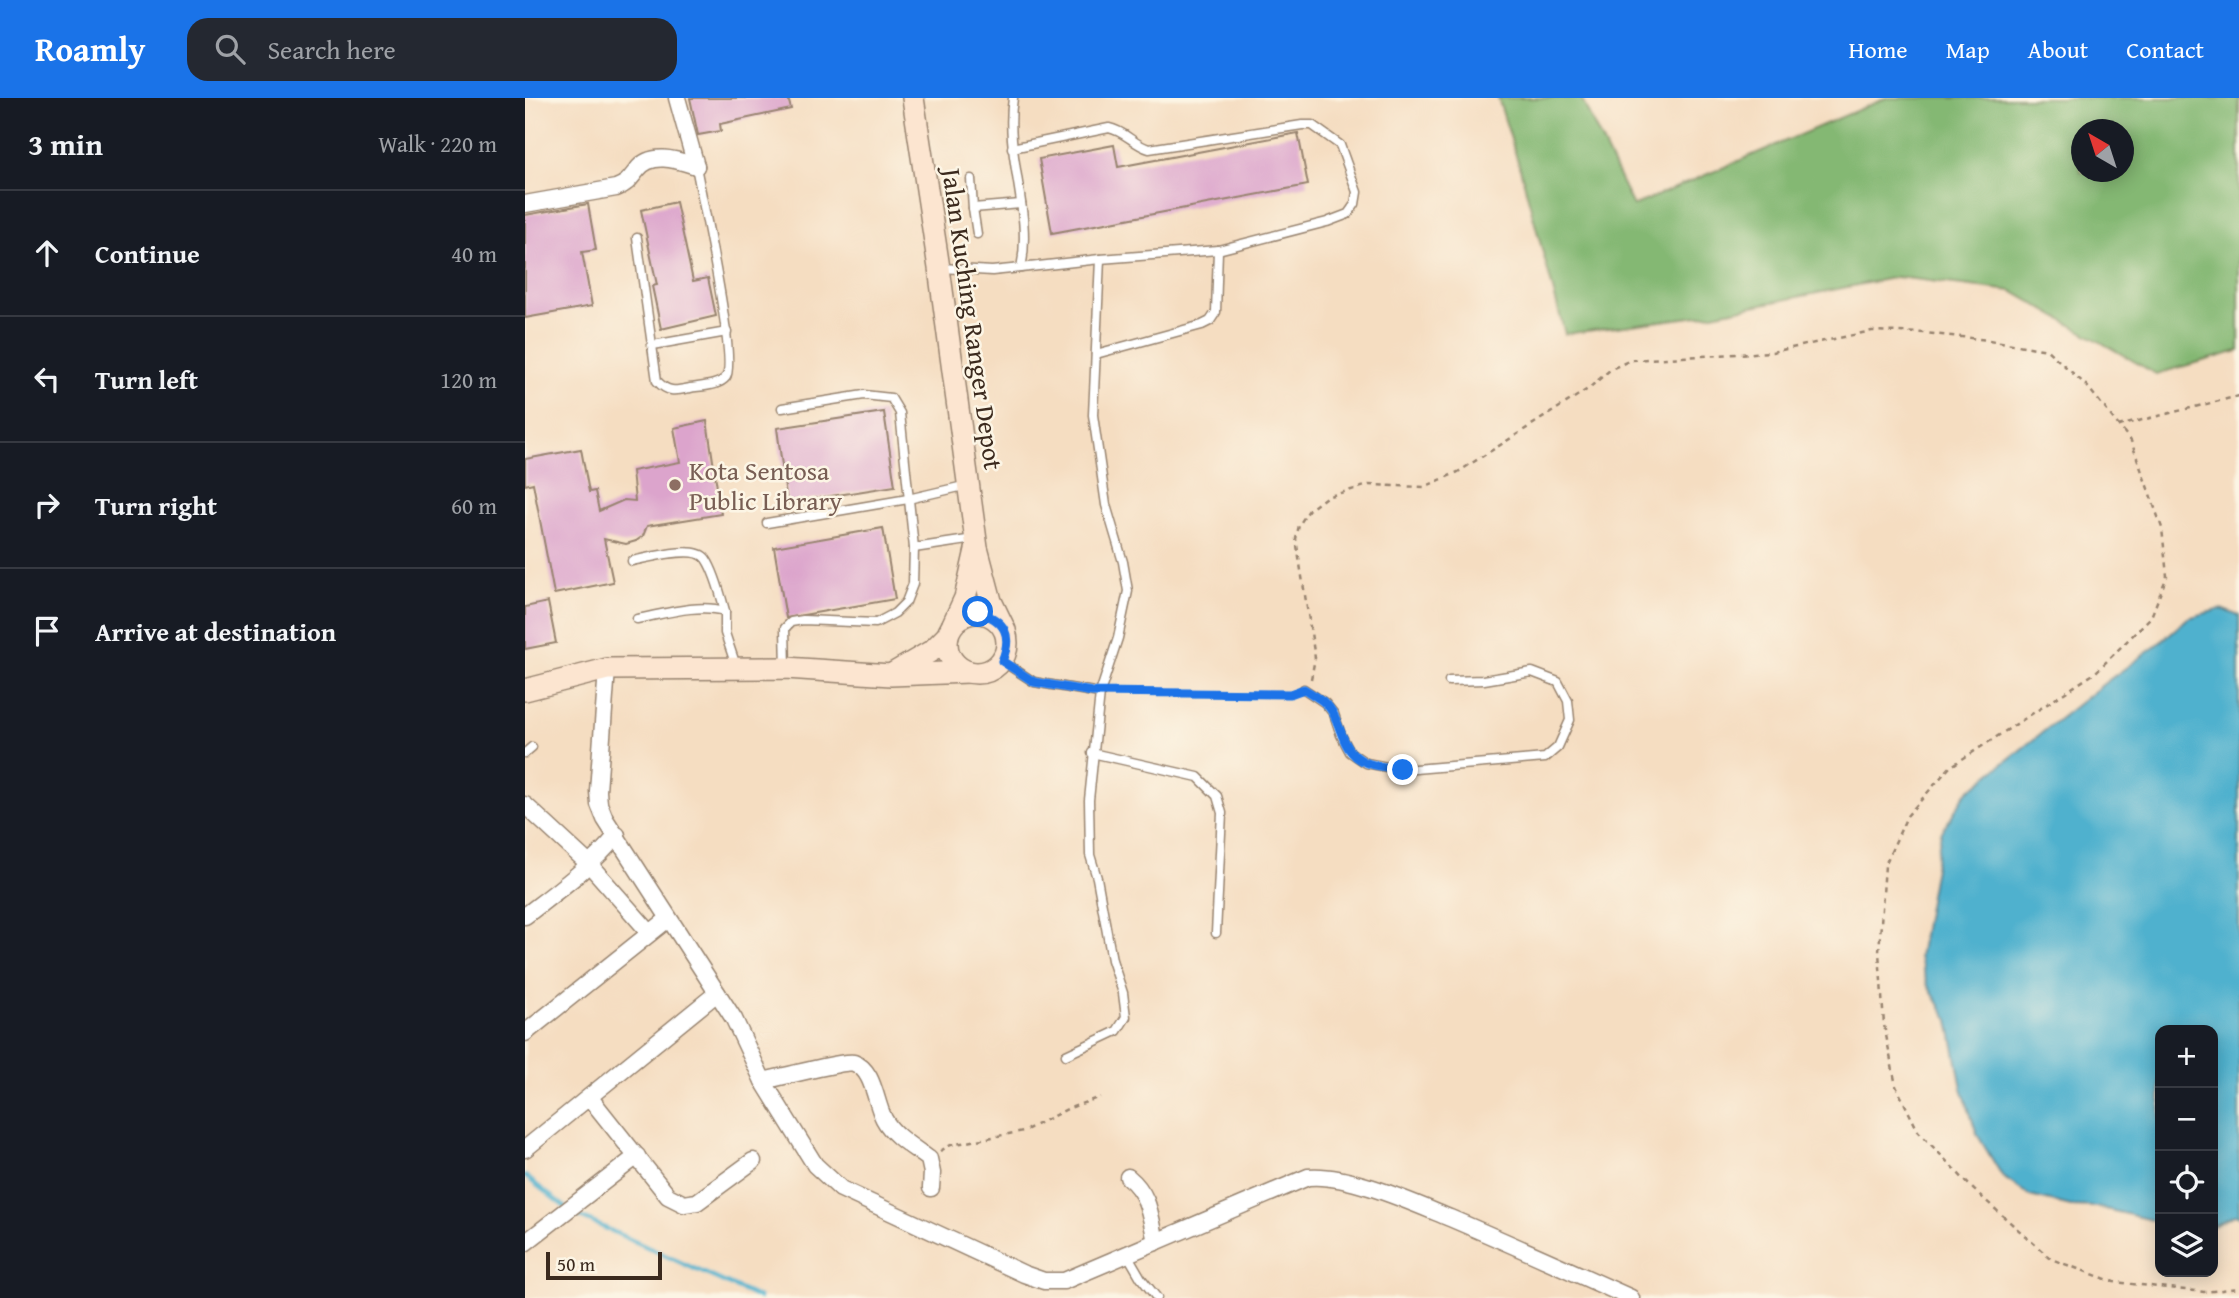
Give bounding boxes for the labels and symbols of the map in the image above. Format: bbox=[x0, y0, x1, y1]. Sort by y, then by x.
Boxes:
north arrow bbox=[2071, 119, 2134, 182]
street label: Jalan Kuching Ranger Depot bbox=[932, 163, 1013, 472]
place label: Kota Sentosa Public Library bbox=[689, 451, 842, 520]
marker: Kota Sentosa Public Library bbox=[667, 477, 683, 493]
route start bbox=[962, 596, 993, 627]
route end bbox=[1387, 754, 1418, 785]
scale bar bbox=[546, 1249, 661, 1281]

